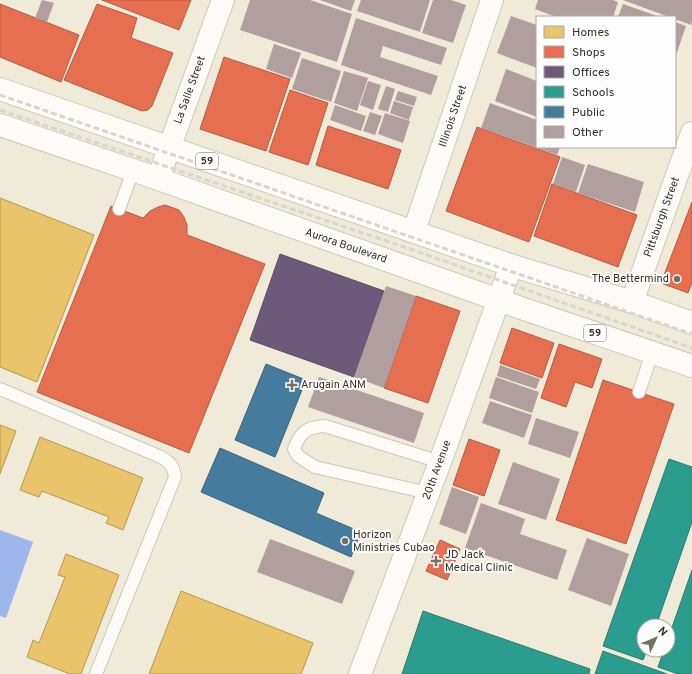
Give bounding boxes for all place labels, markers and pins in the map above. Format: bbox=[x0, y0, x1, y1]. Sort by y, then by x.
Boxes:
place label: The Bettermind bbox=[592, 272, 669, 286]
marker: The Bettermind bbox=[672, 274, 682, 284]
place label: Arugain ANM bbox=[301, 378, 366, 392]
marker: Arugain ANM bbox=[286, 379, 298, 391]
place label: Horizon Ministries Cubao bbox=[353, 528, 435, 555]
marker: Horizon Ministries Cubao bbox=[340, 536, 350, 546]
place label: JD Jack Medical Clinic bbox=[445, 548, 513, 575]
marker: JD Jack Medical Clinic bbox=[430, 555, 442, 567]

